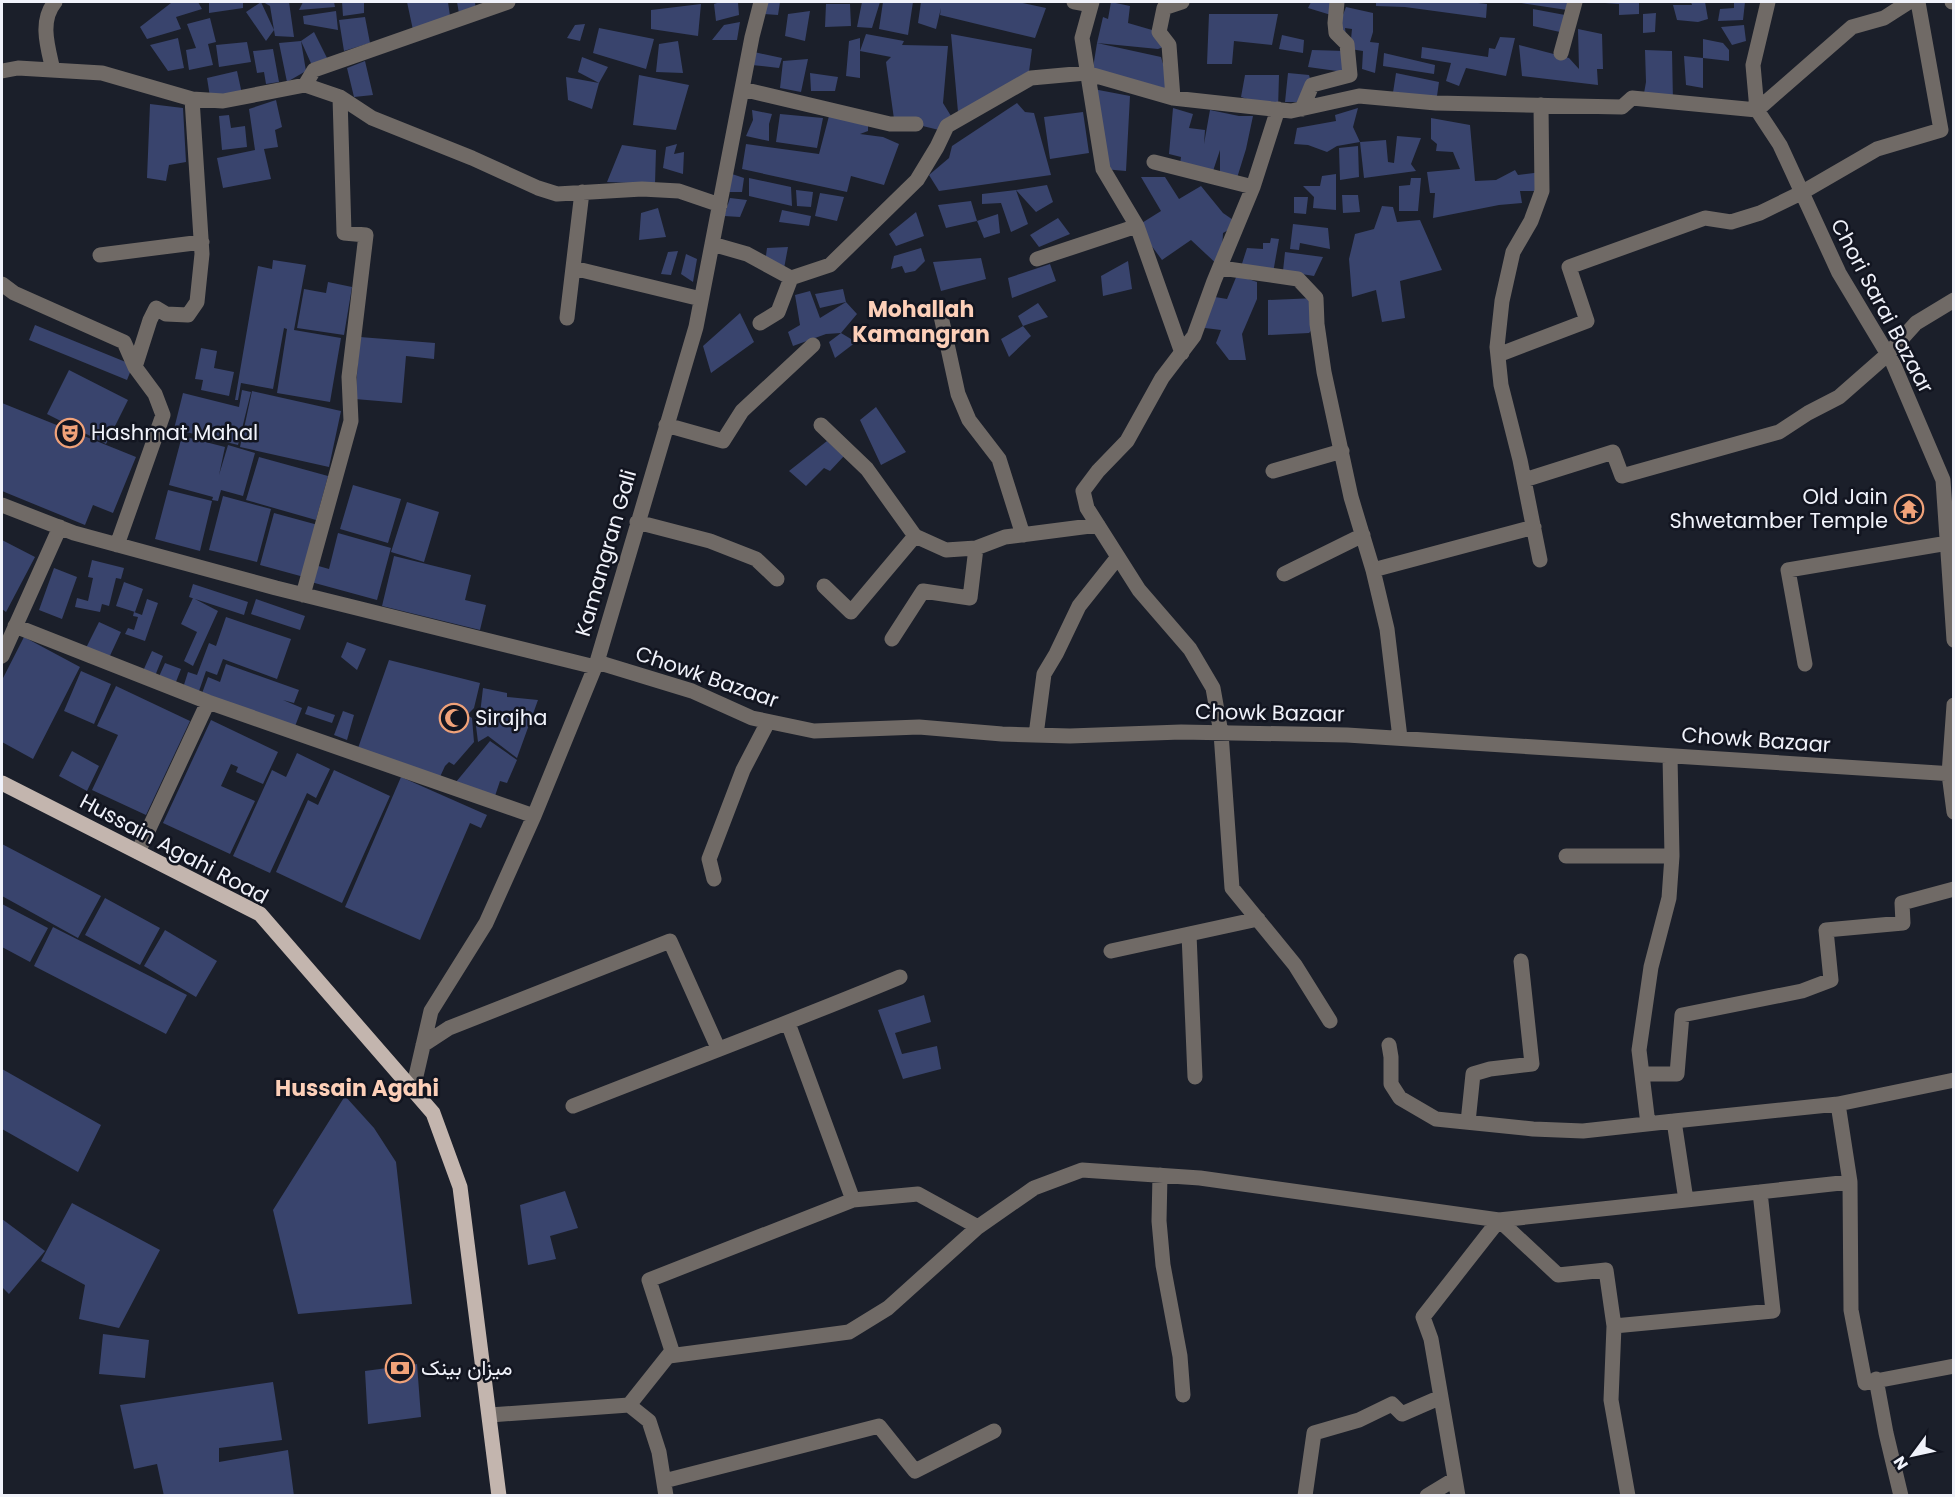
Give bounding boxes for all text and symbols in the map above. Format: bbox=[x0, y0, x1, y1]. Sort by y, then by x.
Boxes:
street label: Chori Sarai Bazaar bbox=[1824, 213, 1941, 398]
district label: Mohallah Kamangran bbox=[852, 294, 990, 350]
theatre icon: Hashmat Mahal bbox=[54, 417, 86, 449]
place label: Hashmat Mahal bbox=[91, 418, 258, 447]
street label: Kamangran Gali bbox=[568, 466, 643, 640]
place label: Old Jain Shwetamber Temple bbox=[1669, 482, 1888, 535]
temple icon: Old Jain Shwetamber Temple bbox=[1893, 493, 1925, 525]
street label: Chowk Bazaar bbox=[632, 638, 783, 715]
street label: Chowk Bazaar bbox=[1195, 697, 1345, 728]
mosque icon: Sirajha bbox=[438, 702, 470, 734]
place label: Sirajha bbox=[475, 703, 547, 732]
street label: Chowk Bazaar bbox=[1680, 720, 1832, 759]
street label: Hussain Agahi Road bbox=[75, 787, 274, 911]
district label: Hussain Agahi bbox=[275, 1073, 439, 1104]
bank icon: میزان بینک bbox=[384, 1352, 416, 1384]
place label: میزان بینک bbox=[421, 1353, 513, 1382]
north arrow bbox=[1883, 1425, 1943, 1485]
text: N bbox=[1888, 1452, 1914, 1474]

